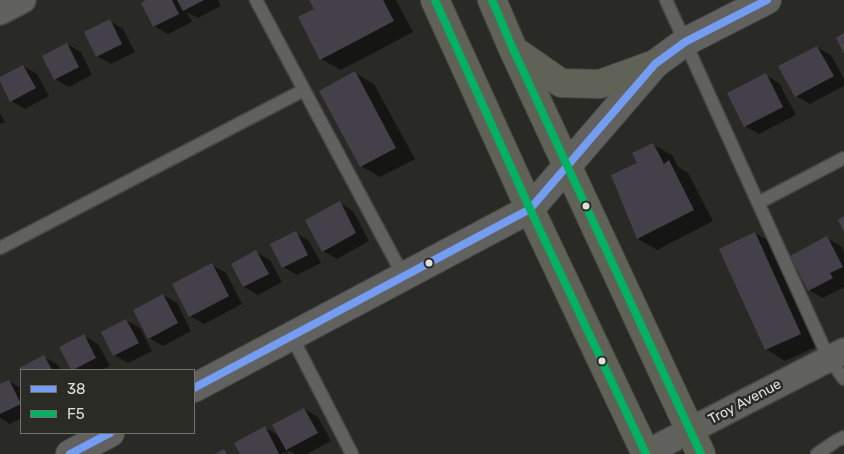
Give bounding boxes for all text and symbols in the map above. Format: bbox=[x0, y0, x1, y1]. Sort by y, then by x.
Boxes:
unlabelled marker bbox=[581, 201, 591, 211]
unlabelled marker bbox=[424, 258, 434, 268]
unlabelled marker bbox=[597, 356, 607, 366]
legend bbox=[20, 369, 195, 434]
street label: Troy Avenue bbox=[706, 376, 784, 428]
text: 38 bbox=[67, 380, 86, 398]
text: F5 bbox=[67, 405, 85, 423]

